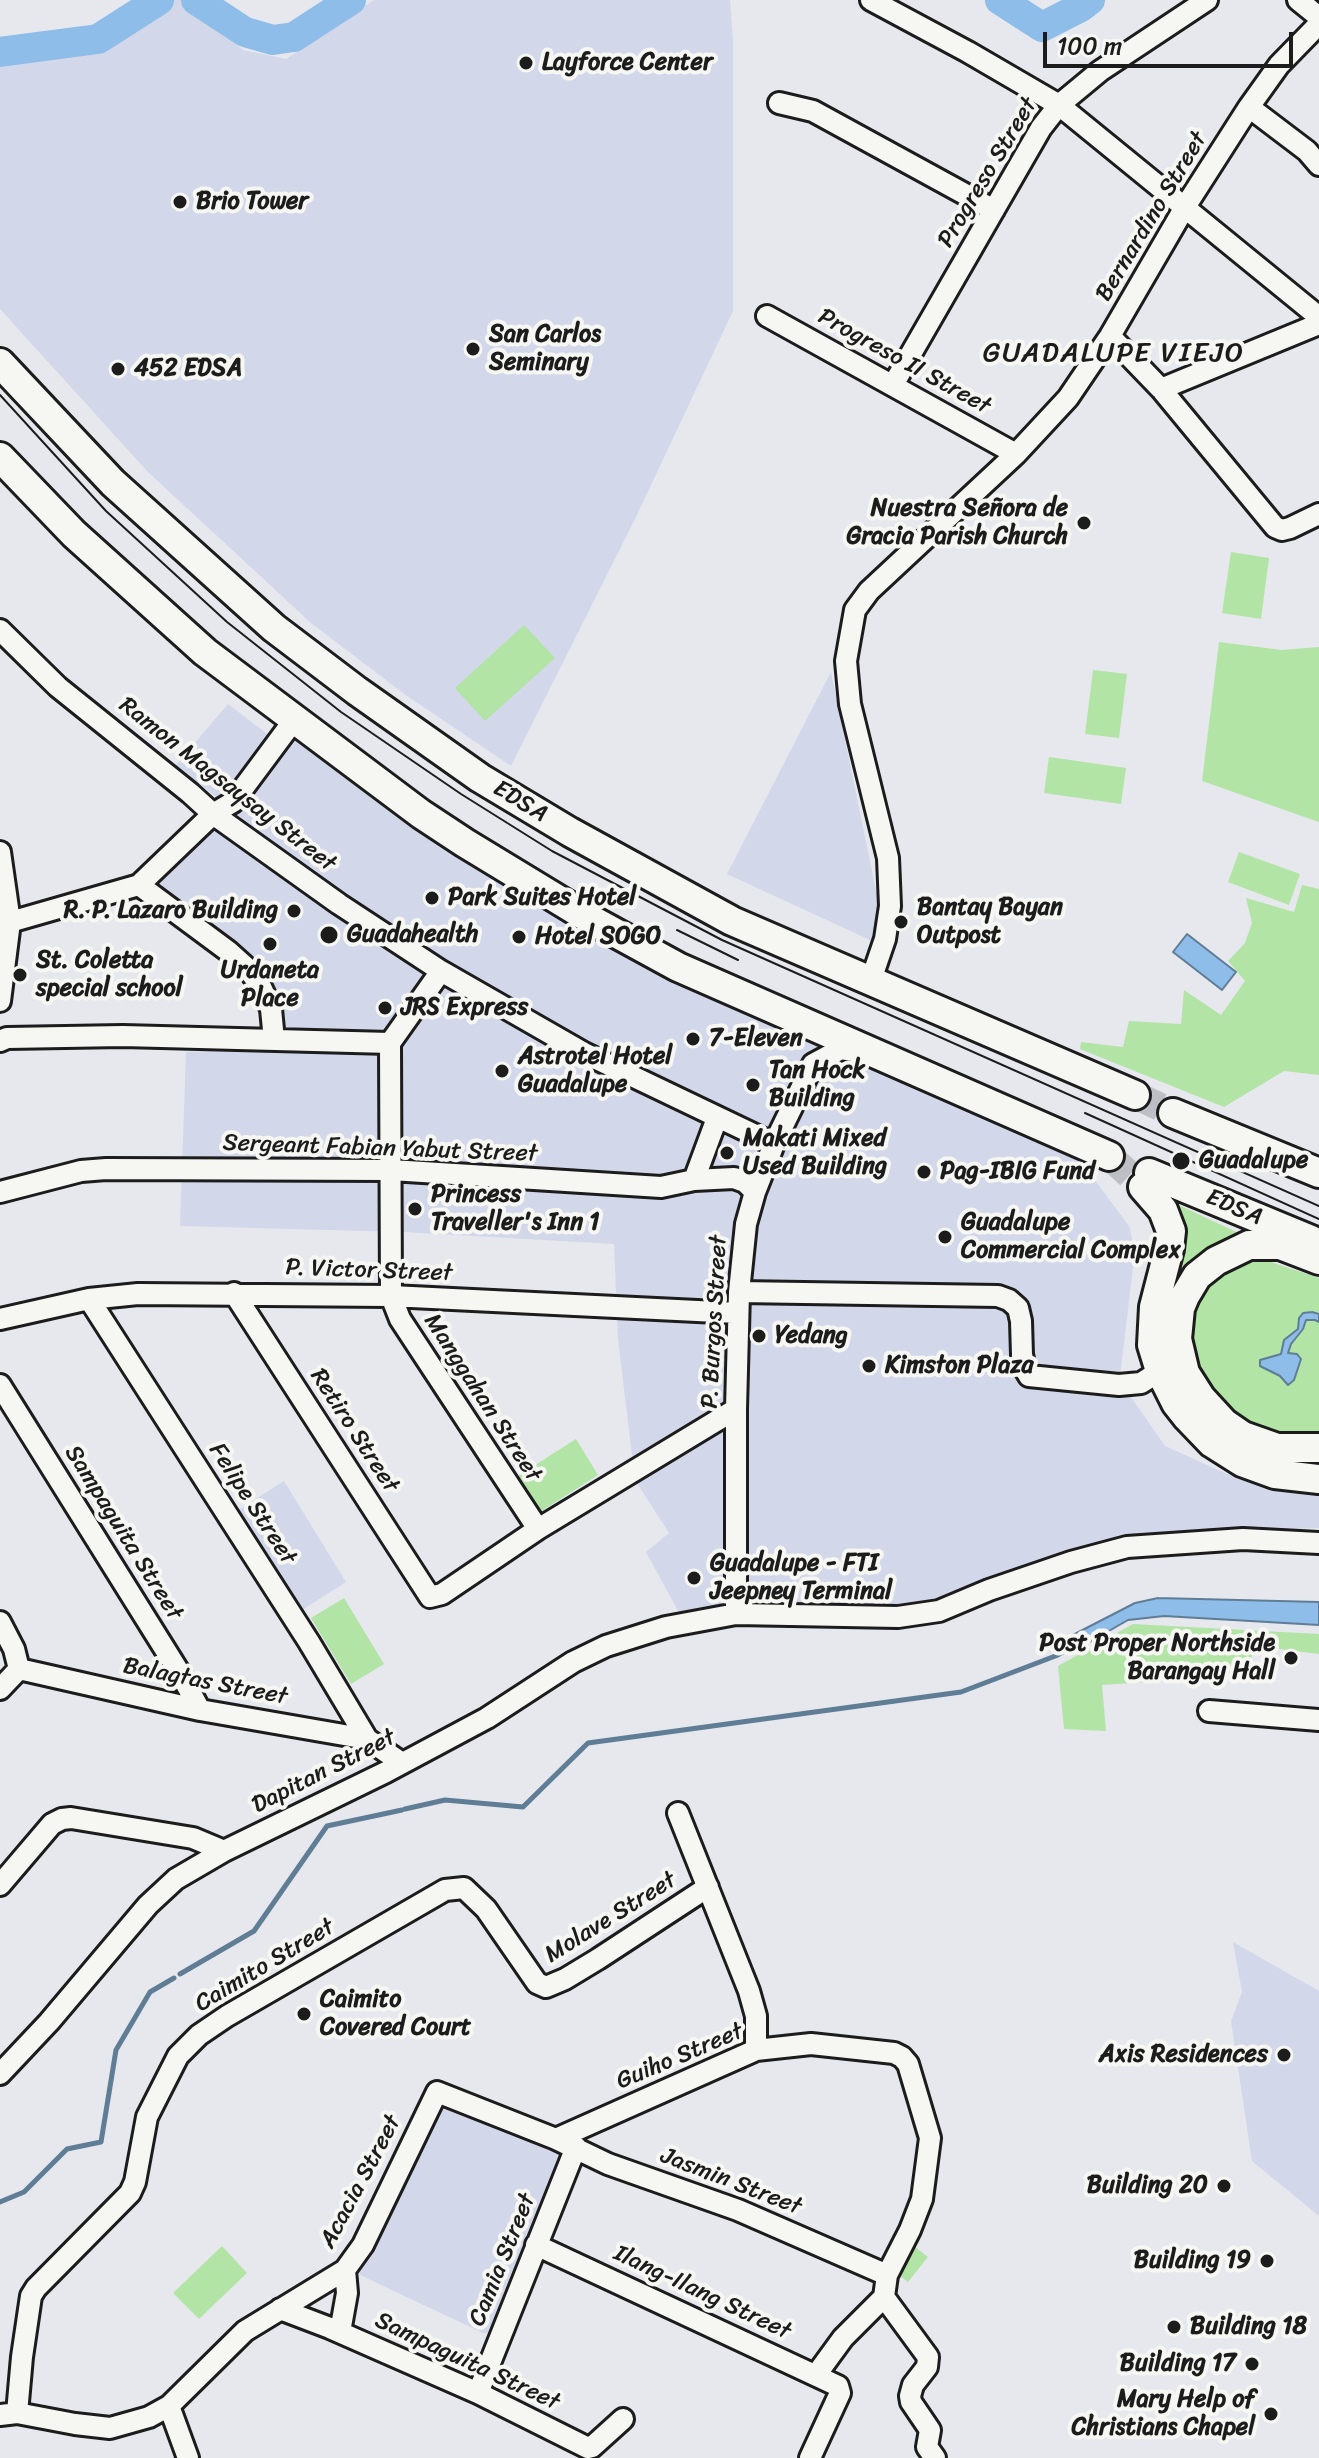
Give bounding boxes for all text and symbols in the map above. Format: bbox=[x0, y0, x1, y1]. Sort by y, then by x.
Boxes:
scale bar bbox=[1047, 16, 1297, 66]
text: 100 m bbox=[1057, 25, 1122, 67]
place label: Layforce Center bbox=[542, 49, 713, 77]
marker: Layforce Center bbox=[517, 54, 535, 72]
street label: Progreso Street bbox=[932, 93, 1044, 253]
street label: Bernardino Street bbox=[1090, 127, 1214, 307]
place label: Brio Tower bbox=[196, 188, 308, 216]
marker: Brio Tower bbox=[171, 193, 189, 211]
street label: Progreso II Street bbox=[813, 303, 995, 421]
place label: San Carlos Seminary bbox=[489, 321, 601, 377]
district label: GUADALUPE VIEJO bbox=[982, 337, 1246, 371]
marker: San Carlos Seminary bbox=[464, 340, 482, 358]
place label: 452 EDSA bbox=[134, 355, 242, 383]
marker: 452 EDSA bbox=[109, 360, 127, 378]
place label: Nuestra Señora de Gracia Parish Church bbox=[847, 495, 1068, 551]
marker: Nuestra Señora de Gracia Parish Church bbox=[1075, 514, 1093, 532]
street label: Ramon Magsaysay Street bbox=[113, 691, 341, 879]
street label: EDSA bbox=[488, 775, 552, 829]
place label: Park Suites Hotel bbox=[448, 884, 636, 912]
marker: Park Suites Hotel bbox=[423, 889, 441, 907]
place label: Bantay Bayan Outpost bbox=[917, 894, 1063, 950]
place label: R. P. Lazaro Building bbox=[64, 897, 278, 925]
marker: R. P. Lazaro Building bbox=[285, 902, 303, 920]
marker: Bantay Bayan Outpost bbox=[892, 913, 910, 931]
place label: Guadahealth bbox=[347, 921, 478, 949]
place label: Hotel SOGO bbox=[535, 923, 661, 951]
marker: Guadahealth bbox=[318, 924, 340, 946]
marker: Hotel SOGO bbox=[510, 928, 528, 946]
marker: Urdaneta Place bbox=[261, 935, 279, 953]
place label: St. Coletta special school bbox=[36, 947, 183, 1003]
place label: Urdaneta Place bbox=[221, 957, 319, 1013]
marker: St. Coletta special school bbox=[11, 966, 29, 984]
place label: JRS Express bbox=[401, 994, 528, 1022]
marker: JRS Express bbox=[376, 999, 394, 1017]
place label: 7-Eleven bbox=[709, 1025, 803, 1053]
marker: 7-Eleven bbox=[684, 1030, 702, 1048]
place label: Astrotel Hotel Guadalupe bbox=[518, 1043, 672, 1099]
place label: Tan Hock Building bbox=[769, 1057, 865, 1113]
marker: Astrotel Hotel Guadalupe bbox=[493, 1062, 511, 1080]
marker: Tan Hock Building bbox=[744, 1076, 762, 1094]
place label: Makati Mixed Used Building bbox=[743, 1125, 887, 1181]
street label: Sergeant Fabian Yabut Street bbox=[222, 1129, 538, 1169]
marker: Makati Mixed Used Building bbox=[718, 1144, 736, 1162]
place label: Guadalupe bbox=[1199, 1147, 1308, 1175]
marker: Guadalupe bbox=[1170, 1150, 1192, 1172]
place label: Pag-IBIG Fund bbox=[940, 1158, 1095, 1186]
marker: Pag-IBIG Fund bbox=[915, 1163, 933, 1181]
place label: Princess Traveller's Inn 1 bbox=[431, 1181, 600, 1237]
street label: EDSA bbox=[1202, 1183, 1266, 1233]
marker: Princess Traveller's Inn 1 bbox=[406, 1200, 424, 1218]
place label: Guadalupe Commercial Complex bbox=[961, 1209, 1181, 1265]
marker: Guadalupe Commercial Complex bbox=[936, 1228, 954, 1246]
street label: P. Burgos Street bbox=[696, 1235, 734, 1409]
street label: P. Victor Street bbox=[285, 1254, 453, 1288]
street label: Manggahan Street bbox=[417, 1309, 547, 1487]
place label: Yedang bbox=[775, 1322, 848, 1350]
marker: Yedang bbox=[750, 1327, 768, 1345]
place label: Kimston Plaza bbox=[885, 1352, 1034, 1380]
marker: Kimston Plaza bbox=[860, 1357, 878, 1375]
street label: Retiro Street bbox=[303, 1364, 405, 1498]
street label: Felipe Street bbox=[202, 1438, 302, 1570]
street label: Sampaguita Street bbox=[58, 1440, 188, 1626]
place label: Guadalupe - FTI Jeepney Terminal bbox=[710, 1550, 892, 1606]
marker: Guadalupe - FTI Jeepney Terminal bbox=[685, 1569, 703, 1587]
place label: Post Proper Northside Barangay Hall bbox=[1039, 1630, 1275, 1686]
marker: Post Proper Northside Barangay Hall bbox=[1282, 1649, 1300, 1667]
street label: Balagtas Street bbox=[120, 1652, 290, 1712]
street label: Dapitan Street bbox=[247, 1723, 401, 1821]
street label: Molave Street bbox=[540, 1866, 682, 1970]
street label: Caimito Street bbox=[190, 1913, 340, 2019]
place label: Caimito Covered Court bbox=[320, 1986, 471, 2042]
marker: Caimito Covered Court bbox=[295, 2005, 313, 2023]
street label: Guiho Street bbox=[612, 2017, 748, 2097]
place label: Axis Residences bbox=[1099, 2041, 1268, 2069]
marker: Axis Residences bbox=[1275, 2046, 1293, 2064]
street label: Acacia Street bbox=[314, 2111, 408, 2253]
street label: Jasmin Street bbox=[657, 2142, 805, 2222]
place label: Building 20 bbox=[1087, 2172, 1208, 2200]
marker: Building 20 bbox=[1215, 2177, 1233, 2195]
street label: Camia Street bbox=[463, 2190, 543, 2330]
street label: Ilang-Ilang Street bbox=[609, 2239, 795, 2347]
place label: Building 19 bbox=[1134, 2247, 1251, 2275]
marker: Building 19 bbox=[1258, 2252, 1276, 2270]
street label: Sampaguita Street bbox=[370, 2307, 564, 2417]
place label: Building 18 bbox=[1190, 2313, 1307, 2341]
marker: Building 18 bbox=[1165, 2318, 1183, 2336]
place label: Building 17 bbox=[1120, 2350, 1236, 2378]
marker: Building 17 bbox=[1243, 2355, 1261, 2373]
place label: Mary Help of Christians Chapel bbox=[1072, 2386, 1255, 2442]
marker: Mary Help of Christians Chapel bbox=[1262, 2405, 1280, 2423]

